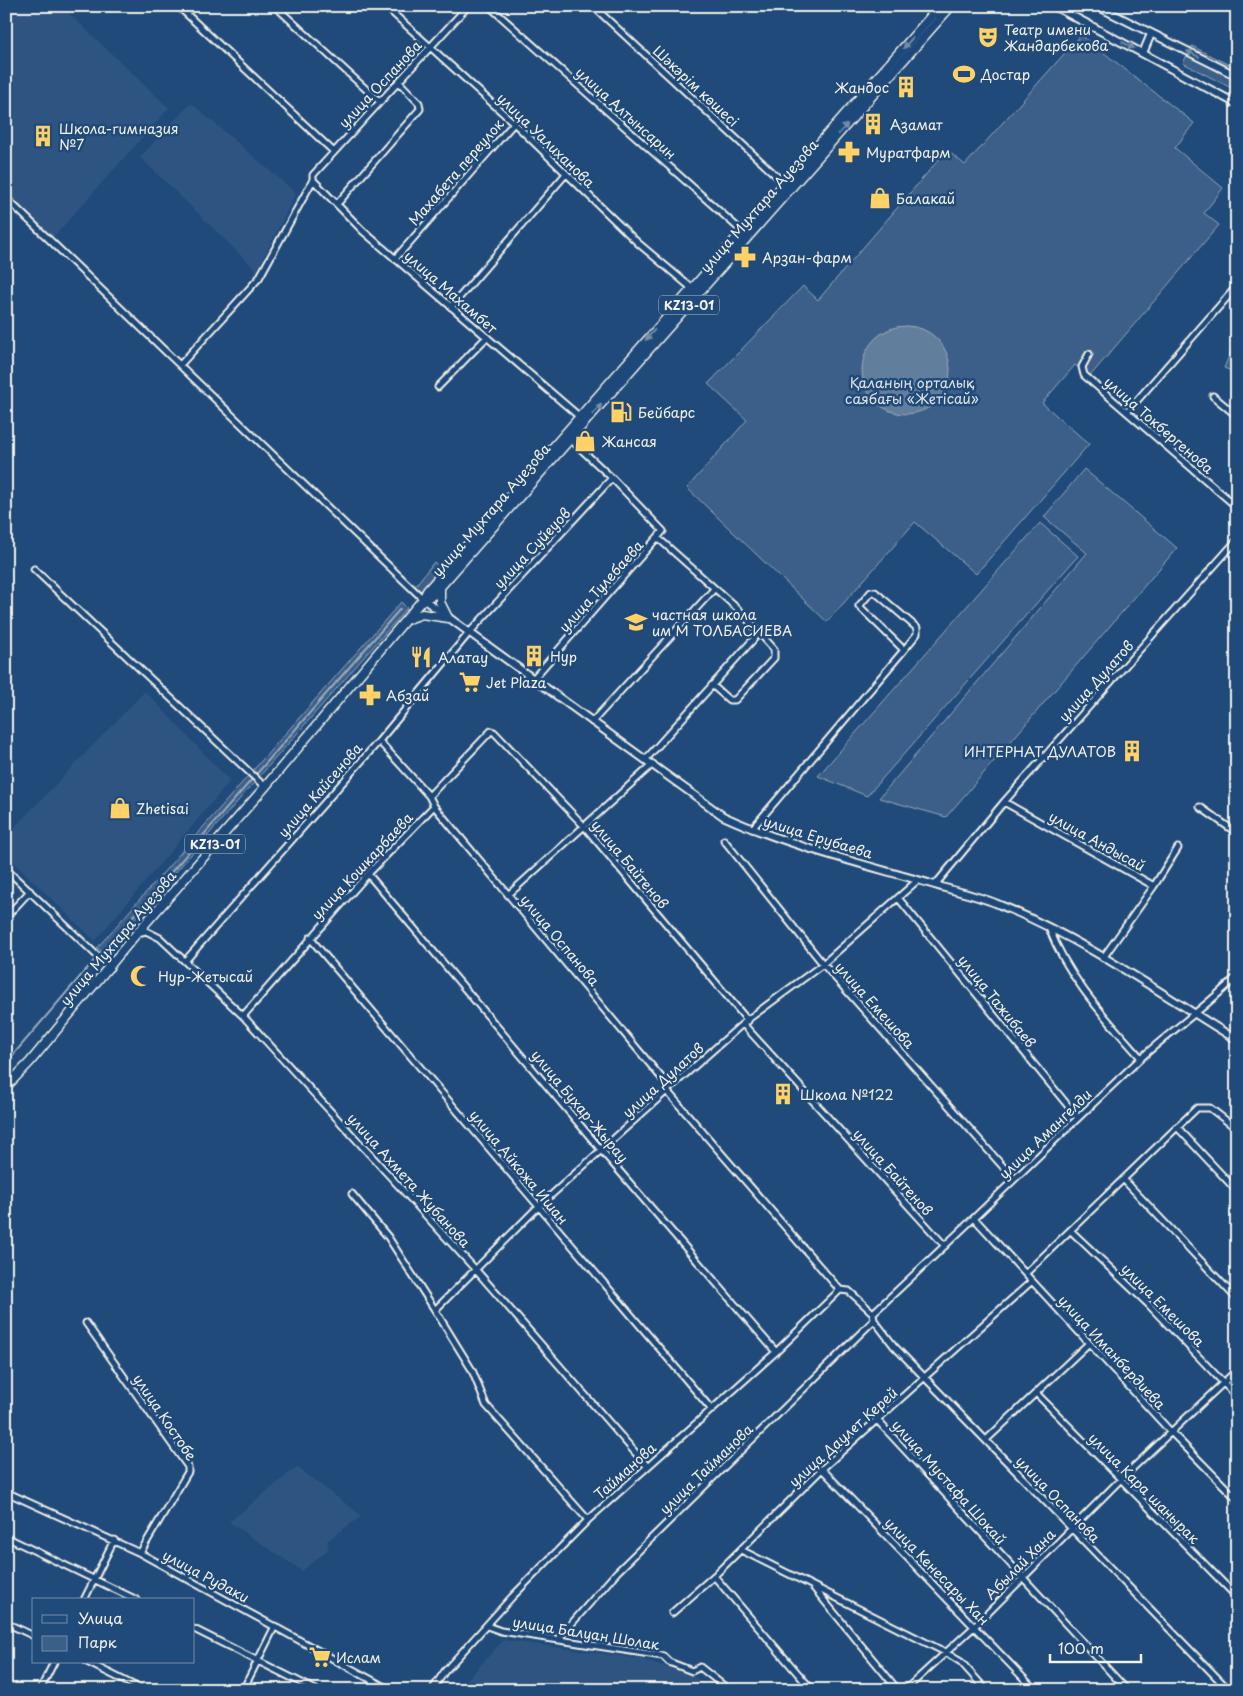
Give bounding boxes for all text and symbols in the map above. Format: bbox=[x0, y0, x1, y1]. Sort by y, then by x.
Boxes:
place label: Театр имени Жандарбекова bbox=[1004, 19, 1108, 56]
theatre icon: Театр имени Жандарбекова bbox=[975, 24, 1001, 50]
street label: улица Оспанова bbox=[334, 35, 427, 133]
one-way arrow bbox=[902, 36, 913, 49]
street label: Шәкәрім көшесі bbox=[648, 41, 744, 131]
one-way arrow bbox=[1121, 41, 1135, 49]
one-way arrow bbox=[1186, 50, 1200, 58]
sports icon: Достар bbox=[951, 61, 977, 87]
street label: улица Алтынсарин bbox=[571, 62, 681, 164]
place label: Достар bbox=[980, 64, 1030, 85]
building icon: Жандос bbox=[893, 74, 919, 100]
place label: Жандос bbox=[835, 77, 889, 98]
street label: улица Уалиханова bbox=[492, 88, 600, 193]
building icon: Азамат bbox=[860, 111, 886, 137]
street label: Махабета переулок bbox=[404, 113, 509, 230]
place label: Азамат bbox=[890, 114, 943, 135]
place label: Школа-гимназия №7 bbox=[59, 118, 179, 155]
one-way arrow bbox=[837, 122, 848, 135]
building icon: Школа-гимназия №7 bbox=[30, 123, 56, 149]
street label: улица Мухтара Ауезова bbox=[695, 134, 823, 277]
pharmacy icon: Муратфарм bbox=[836, 139, 862, 165]
place label: Муратфарм bbox=[866, 142, 951, 163]
shop icon: Балакай bbox=[867, 185, 893, 211]
place label: Балакай bbox=[896, 188, 955, 209]
pharmacy icon: Арзан-фарм bbox=[732, 244, 758, 270]
street label: улица Махамбет bbox=[400, 246, 502, 339]
place label: Арзан-фарм bbox=[762, 247, 852, 268]
road number: KZ13-01 bbox=[659, 296, 719, 314]
one-way arrow bbox=[644, 329, 656, 341]
street label: улица Токбергенова bbox=[1100, 371, 1219, 479]
park label: Қаланың орталық саябағы «Жетісай» bbox=[845, 372, 979, 409]
fuel station icon: Бейбарс bbox=[608, 399, 634, 425]
place label: Бейбарс bbox=[638, 402, 695, 423]
one-way arrow bbox=[591, 403, 603, 415]
shop icon: Жансая bbox=[572, 428, 598, 454]
place label: Жансая bbox=[601, 431, 657, 452]
street label: улица Мухтара Ауезова bbox=[427, 438, 555, 581]
street label: улица Суйеуов bbox=[489, 503, 575, 593]
street label: улица Тулебаева bbox=[554, 535, 648, 637]
place label: частная школа им М ТОЛБАСИЕВА bbox=[652, 604, 792, 641]
school or university icon: частная школа им М ТОЛБАСИЕВА bbox=[623, 609, 649, 635]
street label: улица Дулатов bbox=[1054, 636, 1138, 726]
building icon: Нур bbox=[521, 643, 547, 669]
restaurant icon: Алатау bbox=[408, 644, 434, 670]
place label: Нур bbox=[550, 646, 577, 667]
place label: Алатау bbox=[438, 647, 488, 668]
supermarket icon: Jet Plaza bbox=[457, 669, 483, 695]
place label: Jet Plaza bbox=[486, 672, 546, 693]
pharmacy icon: Абзай bbox=[357, 682, 383, 708]
place label: Абзай bbox=[386, 685, 429, 706]
street label: улица Кайсенова bbox=[273, 738, 367, 842]
building icon: ИНТЕРНАТ ДУЛАТОВ bbox=[1119, 738, 1145, 764]
place label: ИНТЕРНАТ ДУЛАТОВ bbox=[964, 741, 1116, 762]
shop icon: Zhetisai bbox=[107, 795, 133, 821]
place label: Zhetisai bbox=[136, 798, 189, 819]
street label: улица Андысай bbox=[1045, 806, 1149, 876]
street label: улица Кошкарбаева bbox=[306, 807, 418, 924]
street label: улица Ерубаева bbox=[761, 810, 875, 864]
street label: улица Байтенов bbox=[586, 815, 674, 913]
road number: KZ13-01 bbox=[185, 834, 245, 854]
street label: улица Мухтара Ауезова bbox=[55, 866, 181, 1010]
street label: улица Оспанова bbox=[515, 890, 605, 991]
street label: улица Тажибаев bbox=[953, 950, 1041, 1052]
street label: улица Емешова bbox=[830, 957, 920, 1053]
mosque icon: Нур-Жетысай bbox=[128, 963, 154, 989]
place label: Нур-Жетысай bbox=[158, 966, 253, 987]
street label: улица Дулатов bbox=[618, 1038, 708, 1122]
street label: улица Бухар-Жырау bbox=[526, 1045, 634, 1167]
building icon: Школа №122 bbox=[770, 1081, 796, 1107]
place label: Школа №122 bbox=[800, 1084, 893, 1105]
street label: улица Амангелди bbox=[994, 1084, 1096, 1184]
street label: улица Айкожа Ишан bbox=[465, 1105, 573, 1229]
street label: улица Ахмета Жубанова bbox=[343, 1108, 476, 1252]
street label: улица Байтенов bbox=[848, 1124, 938, 1220]
street label: улица Емешова bbox=[1116, 1258, 1210, 1352]
street label: улица Иманбердиева bbox=[1053, 1290, 1171, 1414]
street label: улица Костобе bbox=[128, 1369, 202, 1465]
street label: улица Даулет Керей bbox=[784, 1382, 902, 1492]
street label: улица Мустафа Шокай bbox=[887, 1415, 1011, 1549]
street label: улица Тайманова bbox=[655, 1419, 758, 1519]
street label: улица Кара шанырак bbox=[1084, 1428, 1205, 1549]
street label: Тайманова bbox=[589, 1437, 661, 1505]
street label: улица Оспанова bbox=[1011, 1451, 1105, 1547]
street label: улица Кенесары Хан bbox=[880, 1512, 994, 1630]
street label: Абылай Хана bbox=[980, 1524, 1060, 1604]
street label: улица Рудаки bbox=[159, 1544, 253, 1608]
legend bbox=[32, 1598, 195, 1664]
text: Улица bbox=[78, 1606, 123, 1629]
street label: улица Балуан Шолак bbox=[511, 1611, 662, 1655]
text: Парк bbox=[78, 1630, 117, 1653]
scale bar bbox=[1050, 1631, 1142, 1663]
text: 100 m bbox=[1058, 1636, 1104, 1659]
supermarket icon: Ислам bbox=[307, 1644, 333, 1670]
place label: Ислам bbox=[336, 1647, 381, 1668]

